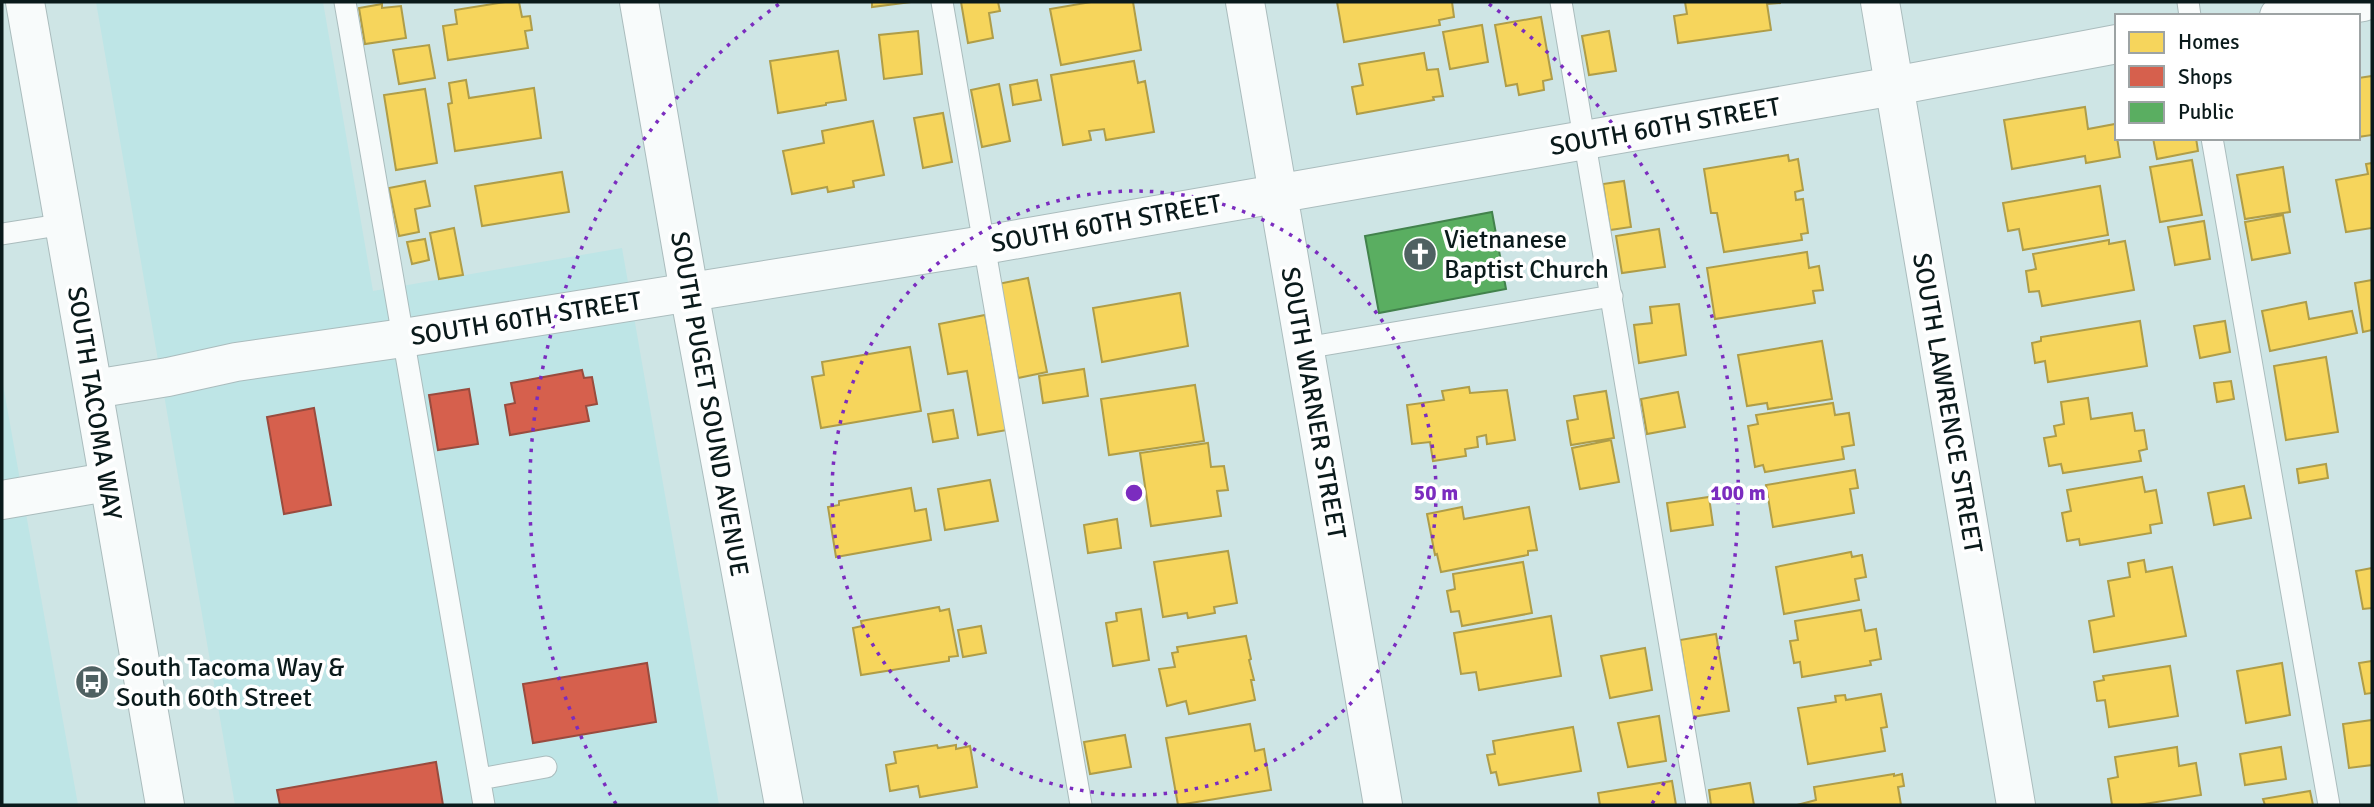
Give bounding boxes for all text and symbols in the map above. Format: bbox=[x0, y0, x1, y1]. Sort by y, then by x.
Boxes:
legend bbox=[2115, 14, 2360, 140]
text: Homes bbox=[2178, 29, 2240, 55]
text: Shops bbox=[2178, 64, 2232, 90]
street label: SOUTH 60TH STREET bbox=[1547, 91, 1783, 163]
text: Public bbox=[2178, 99, 2234, 125]
street label: SOUTH 60TH STREET bbox=[988, 188, 1224, 260]
place label: Vietnanese Baptist Church bbox=[1444, 224, 1609, 286]
street label: SOUTH PUGET SOUND AVENUE bbox=[663, 229, 755, 579]
church icon: Vietnanese Baptist Church bbox=[1401, 235, 1439, 273]
street label: SOUTH LAWRENCE STREET bbox=[1905, 251, 1989, 556]
street label: SOUTH WARNER STREET bbox=[1273, 265, 1353, 542]
street label: SOUTH TACOMA WAY bbox=[60, 284, 128, 522]
street label: SOUTH 60TH STREET bbox=[408, 285, 644, 353]
text: 50 m bbox=[1414, 480, 1458, 506]
text: 100 m bbox=[1710, 480, 1766, 506]
centre of rings bbox=[1122, 481, 1146, 505]
place label: South Tacoma Way & South 60th Street bbox=[116, 652, 344, 714]
bus stop icon: South Tacoma Way & South 60th Street bbox=[73, 663, 111, 701]

